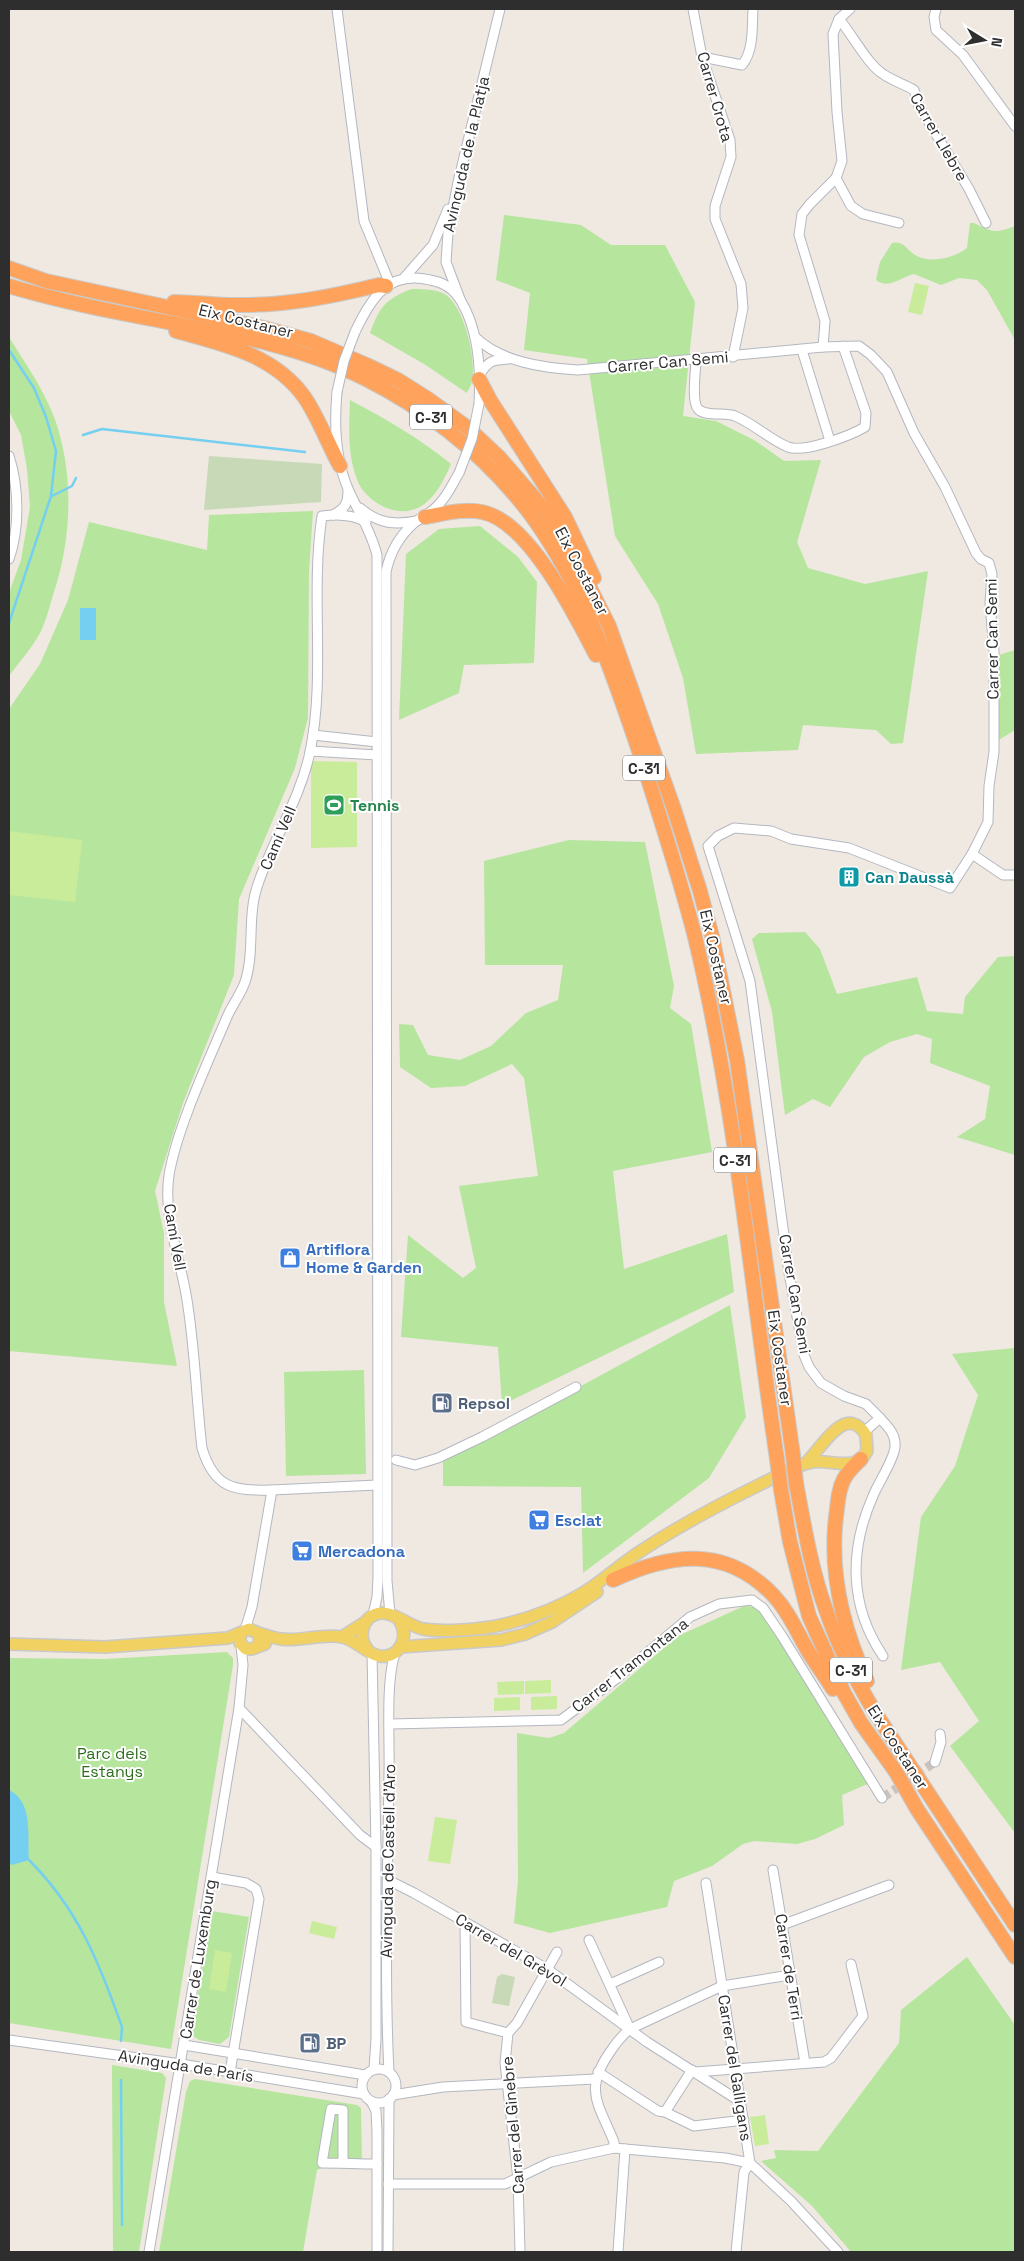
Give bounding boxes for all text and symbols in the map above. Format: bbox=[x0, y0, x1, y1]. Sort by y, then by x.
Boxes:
north arrow bbox=[959, 15, 1009, 65]
text: N bbox=[987, 36, 1006, 48]
street label: Carrer Crota bbox=[692, 49, 738, 145]
street label: Avinguda de la Platja bbox=[438, 74, 494, 234]
street label: Carrer Llebre bbox=[905, 89, 973, 185]
street label: Eix Costaner bbox=[197, 299, 295, 343]
street label: Carrer Can Semi bbox=[607, 346, 729, 378]
road number: C-31 bbox=[410, 404, 452, 430]
street label: Eix Costaner bbox=[550, 523, 614, 619]
street label: Carrer Can Semi bbox=[980, 578, 1004, 700]
road number: C-31 bbox=[623, 756, 665, 780]
sports icon: Tennis bbox=[322, 793, 346, 817]
place label: Tennis bbox=[350, 795, 400, 816]
street label: Camí Vell bbox=[255, 803, 301, 873]
building icon: Can Daussà bbox=[837, 865, 861, 889]
place label: Can Daussà bbox=[865, 867, 954, 888]
street label: Eix Costaner bbox=[695, 907, 737, 1007]
road number: C-31 bbox=[714, 1148, 756, 1172]
street label: Camí Vell bbox=[159, 1202, 191, 1272]
street label: Carrer Can Semi bbox=[774, 1232, 816, 1356]
place label: Artiflora Home & Garden bbox=[306, 1239, 422, 1278]
shop icon: Artiflora Home & Garden bbox=[278, 1246, 302, 1270]
street label: Eix Costaner bbox=[763, 1309, 797, 1407]
fuel station icon: Repsol bbox=[430, 1391, 454, 1415]
place label: Repsol bbox=[458, 1393, 510, 1414]
supermarket icon: Esclat bbox=[527, 1508, 551, 1532]
place label: Esclat bbox=[555, 1510, 602, 1531]
supermarket icon: Mercadona bbox=[290, 1539, 314, 1563]
place label: Mercadona bbox=[318, 1541, 405, 1562]
street label: Carrer Tramontana bbox=[567, 1613, 693, 1717]
road number: C-31 bbox=[830, 1658, 872, 1682]
street label: Eix Costaner bbox=[863, 1701, 933, 1793]
park label: Parc dels Estanys bbox=[77, 1743, 147, 1782]
street label: Avinguda de Castell d'Aro bbox=[376, 1764, 400, 1958]
street label: Carrer de Luxemburg bbox=[175, 1878, 221, 2040]
street label: Carrer del Grèvol bbox=[451, 1908, 571, 1992]
street label: Carrer de Terri bbox=[770, 1912, 808, 2022]
street label: Carrer del Galligans bbox=[713, 1993, 757, 2143]
fuel station icon: BP bbox=[298, 2031, 322, 2055]
place label: BP bbox=[326, 2033, 347, 2054]
street label: Avinguda de París bbox=[117, 2045, 255, 2087]
street label: Carrer del Ginebre bbox=[497, 2055, 529, 2195]

